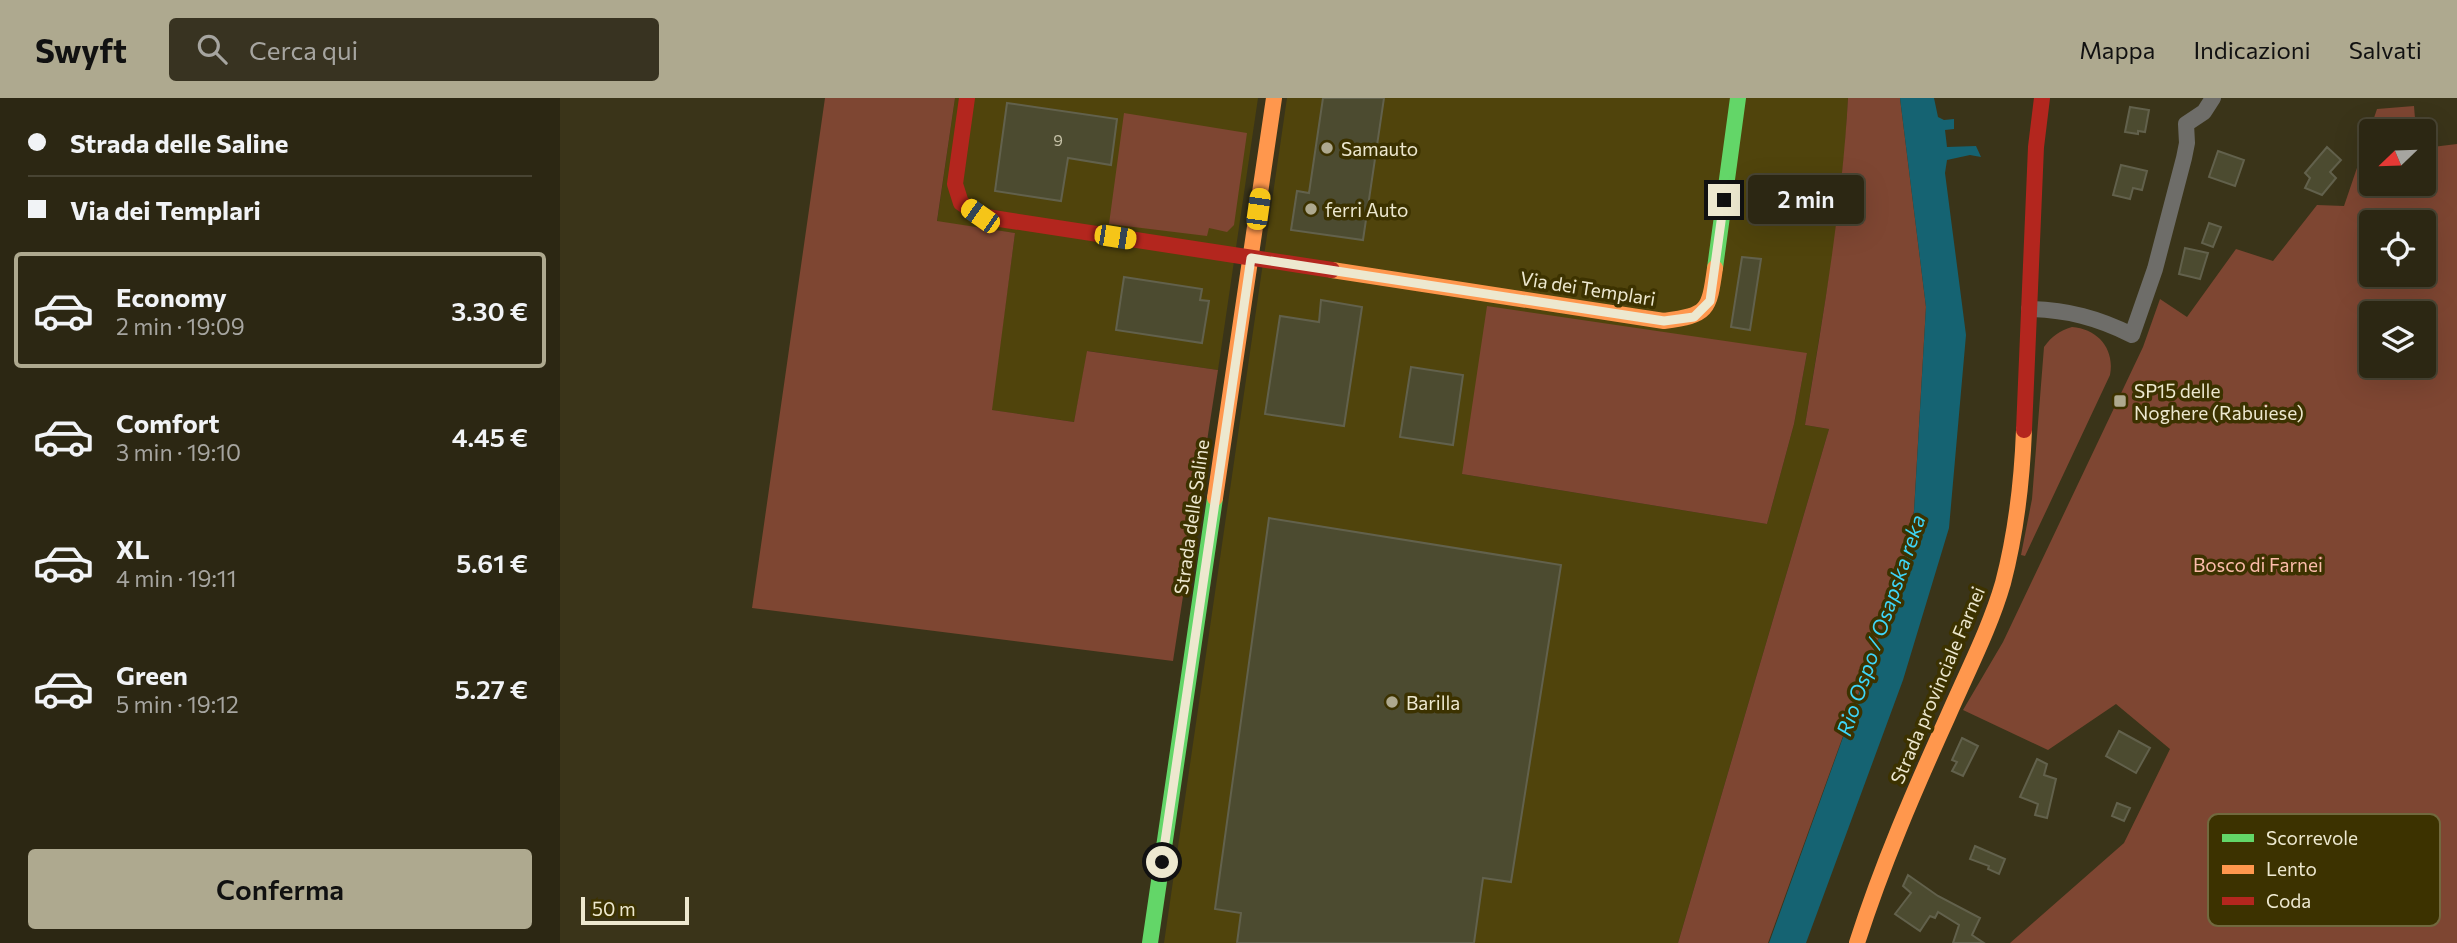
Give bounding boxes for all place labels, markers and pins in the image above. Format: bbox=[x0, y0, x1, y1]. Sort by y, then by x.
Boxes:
place label: Samauto bbox=[1341, 137, 1418, 160]
marker: Samauto bbox=[1319, 140, 1335, 156]
place label: ferri Auto bbox=[1325, 198, 1408, 221]
marker: ferri Auto bbox=[1303, 201, 1319, 217]
place label: SP15 delle Noghere (Rabuiese) bbox=[2134, 379, 2304, 424]
marker: SP15 delle Noghere (Rabuiese) bbox=[2112, 393, 2128, 409]
place label: Barilla bbox=[1406, 691, 1460, 714]
marker: Barilla bbox=[1384, 694, 1400, 710]

